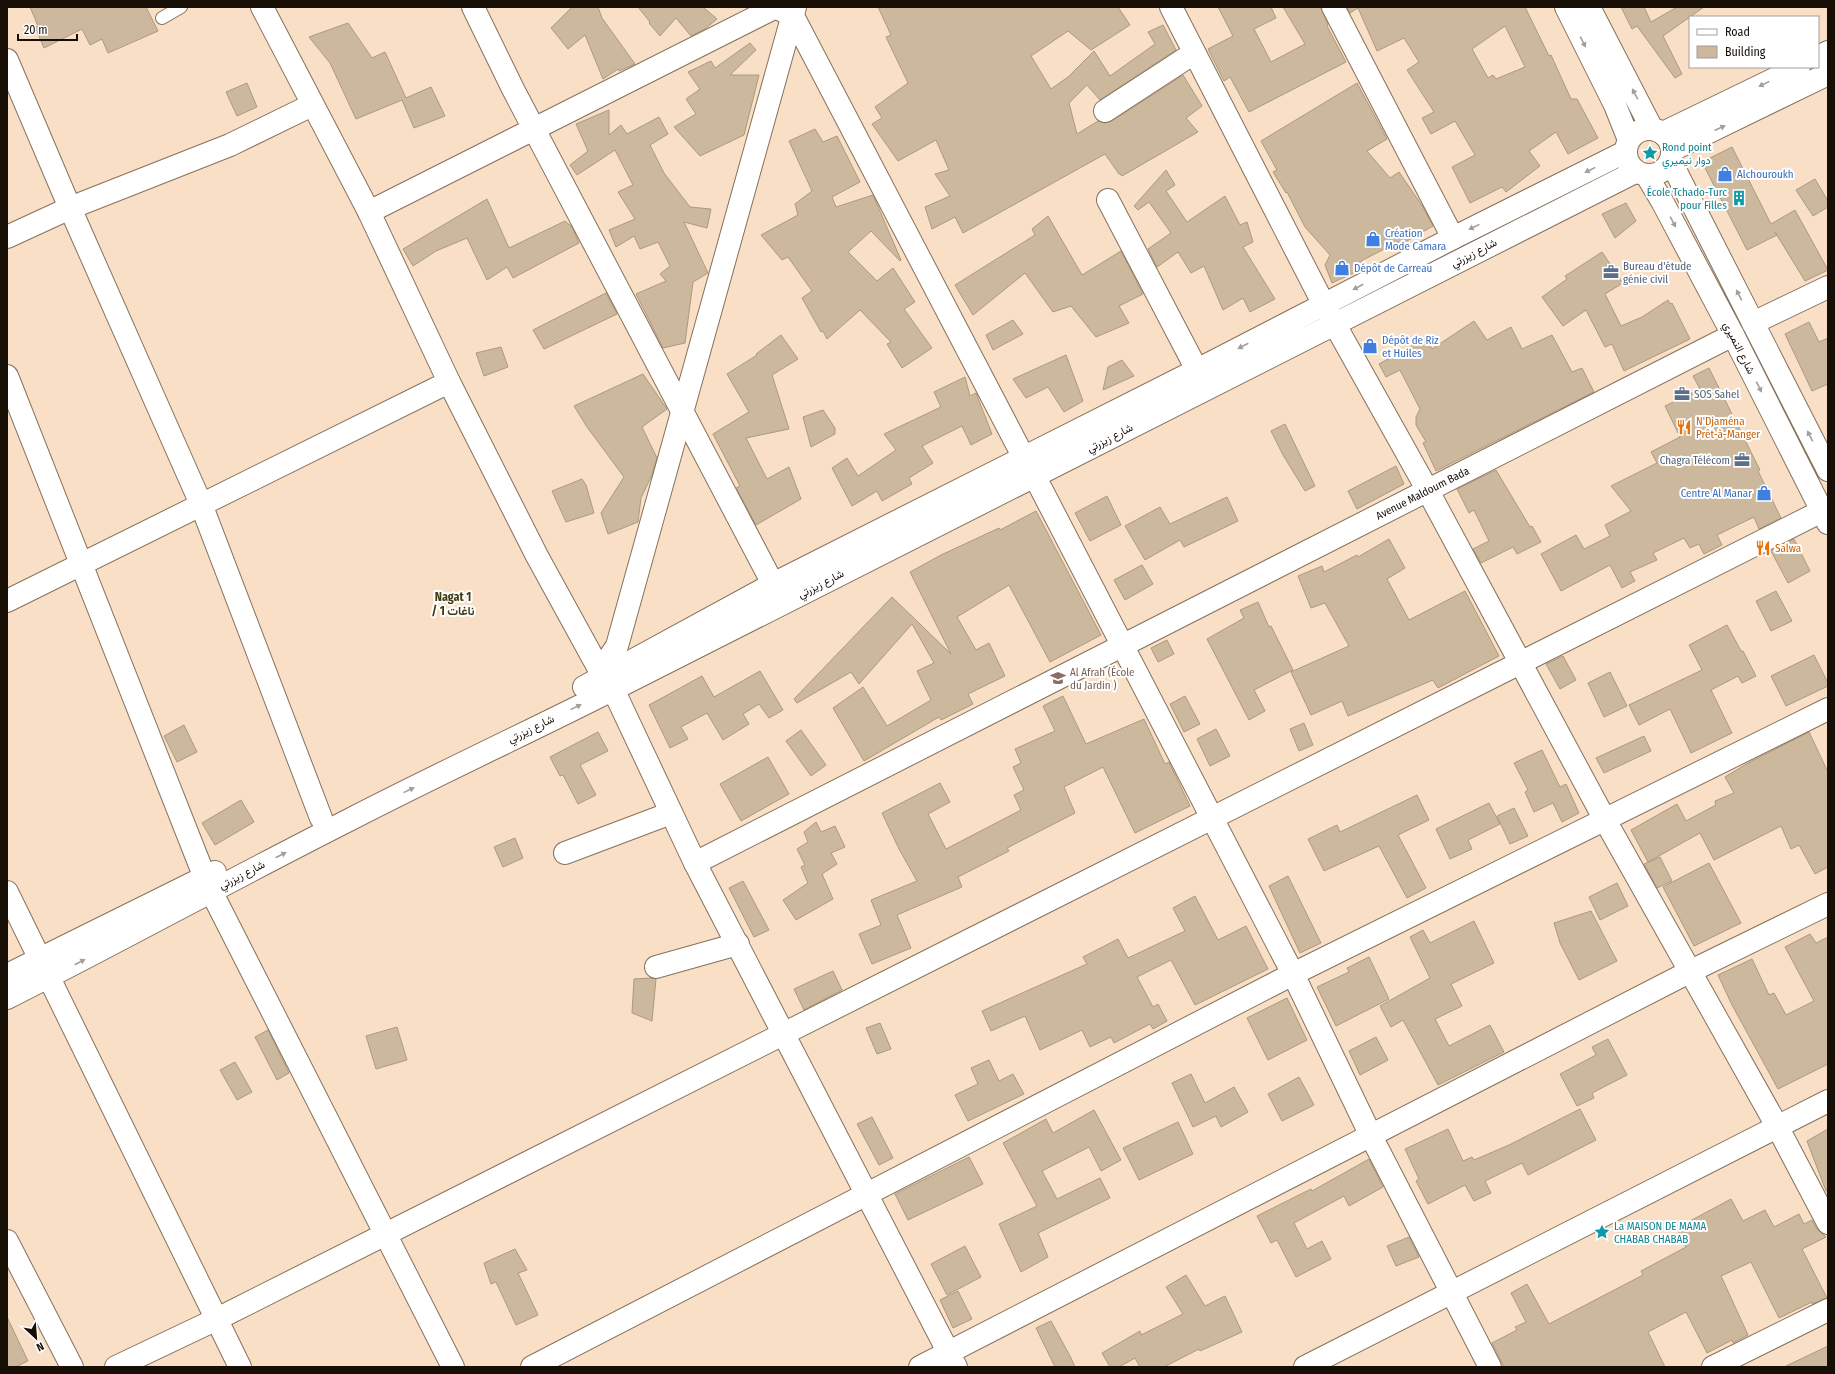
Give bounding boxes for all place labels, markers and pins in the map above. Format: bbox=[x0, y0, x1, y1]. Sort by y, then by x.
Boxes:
place label: Rond point دوار نيميري bbox=[1662, 141, 1712, 170]
place icon: Rond point دوار نيميري bbox=[1641, 144, 1659, 162]
shop icon: Alchouroukh bbox=[1716, 165, 1734, 183]
place label: Alchouroukh bbox=[1737, 168, 1794, 181]
place label: École Tchado-Turc pour Filles bbox=[1647, 185, 1727, 212]
building icon: École Tchado-Turc pour Filles bbox=[1730, 189, 1748, 207]
place label: Création Mode Camara bbox=[1385, 227, 1446, 253]
shop icon: Création Mode Camara bbox=[1364, 230, 1382, 248]
shop icon: Dépôt de Carreau bbox=[1333, 259, 1351, 277]
place label: Bureau d'étude génie civil bbox=[1623, 260, 1692, 286]
place label: Dépôt de Carreau bbox=[1354, 262, 1432, 275]
office icon: Bureau d'étude génie civil bbox=[1602, 263, 1620, 281]
place label: Dépôt de Riz et Huiles bbox=[1382, 334, 1439, 360]
shop icon: Dépôt de Riz et Huiles bbox=[1361, 337, 1379, 355]
office icon: SOS Sahel bbox=[1673, 385, 1691, 403]
place label: SOS Sahel bbox=[1694, 388, 1739, 401]
place label: N'Djaména Prêt-à-Manger bbox=[1696, 415, 1760, 441]
restaurant icon: N'Djaména Prêt-à-Manger bbox=[1675, 418, 1693, 436]
office icon: Chagra Télécom bbox=[1733, 451, 1751, 469]
place label: Chagra Télécom bbox=[1660, 454, 1730, 467]
shop icon: Centre Al Manar bbox=[1755, 484, 1773, 502]
place label: Centre Al Manar bbox=[1681, 487, 1752, 500]
restaurant icon: Salwa bbox=[1754, 539, 1772, 557]
place label: Salwa bbox=[1775, 542, 1801, 555]
place label: Al Afrah (École du Jardin ) bbox=[1070, 665, 1134, 692]
school or university icon: Al Afrah (École du Jardin ) bbox=[1049, 669, 1067, 687]
place label: La MAISON DE MAMA CHABAB CHABAB bbox=[1614, 1220, 1706, 1246]
place icon: La MAISON DE MAMA CHABAB CHABAB bbox=[1593, 1223, 1611, 1241]

